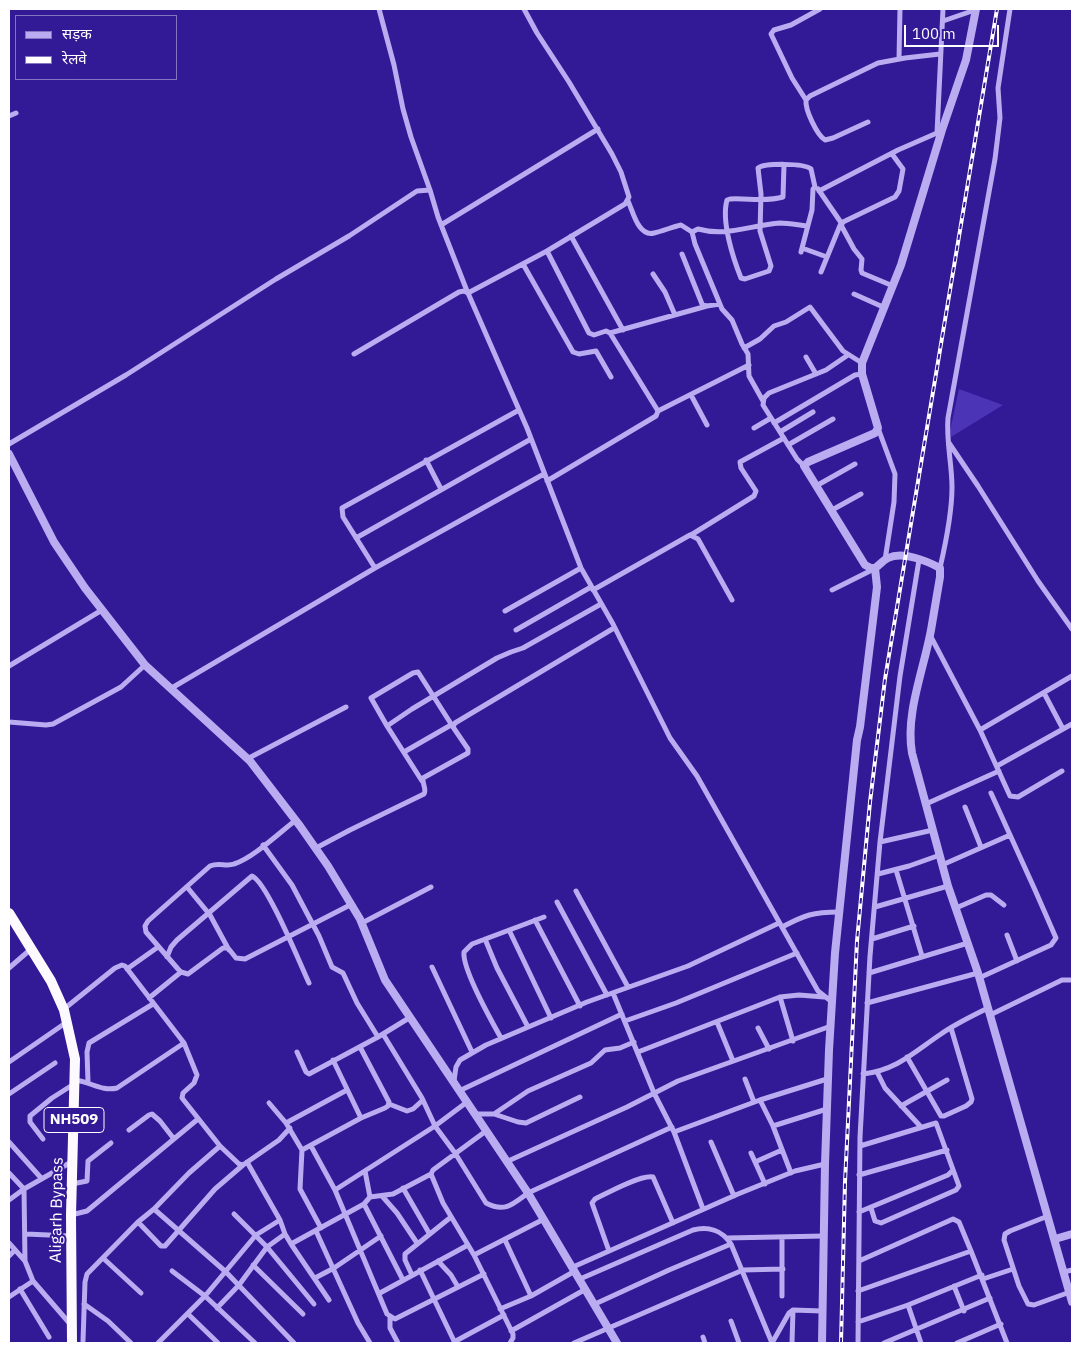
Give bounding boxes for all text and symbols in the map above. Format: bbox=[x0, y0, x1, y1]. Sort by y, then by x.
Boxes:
legend bbox=[15, 15, 178, 80]
scale bar bbox=[906, 15, 1001, 47]
text: सड़क bbox=[62, 24, 92, 43]
text: 100 m bbox=[912, 24, 956, 43]
text: रेलवे bbox=[62, 49, 87, 68]
road number: NH509 bbox=[44, 1108, 104, 1132]
street label: Aligarh Bypass bbox=[46, 1157, 68, 1263]

